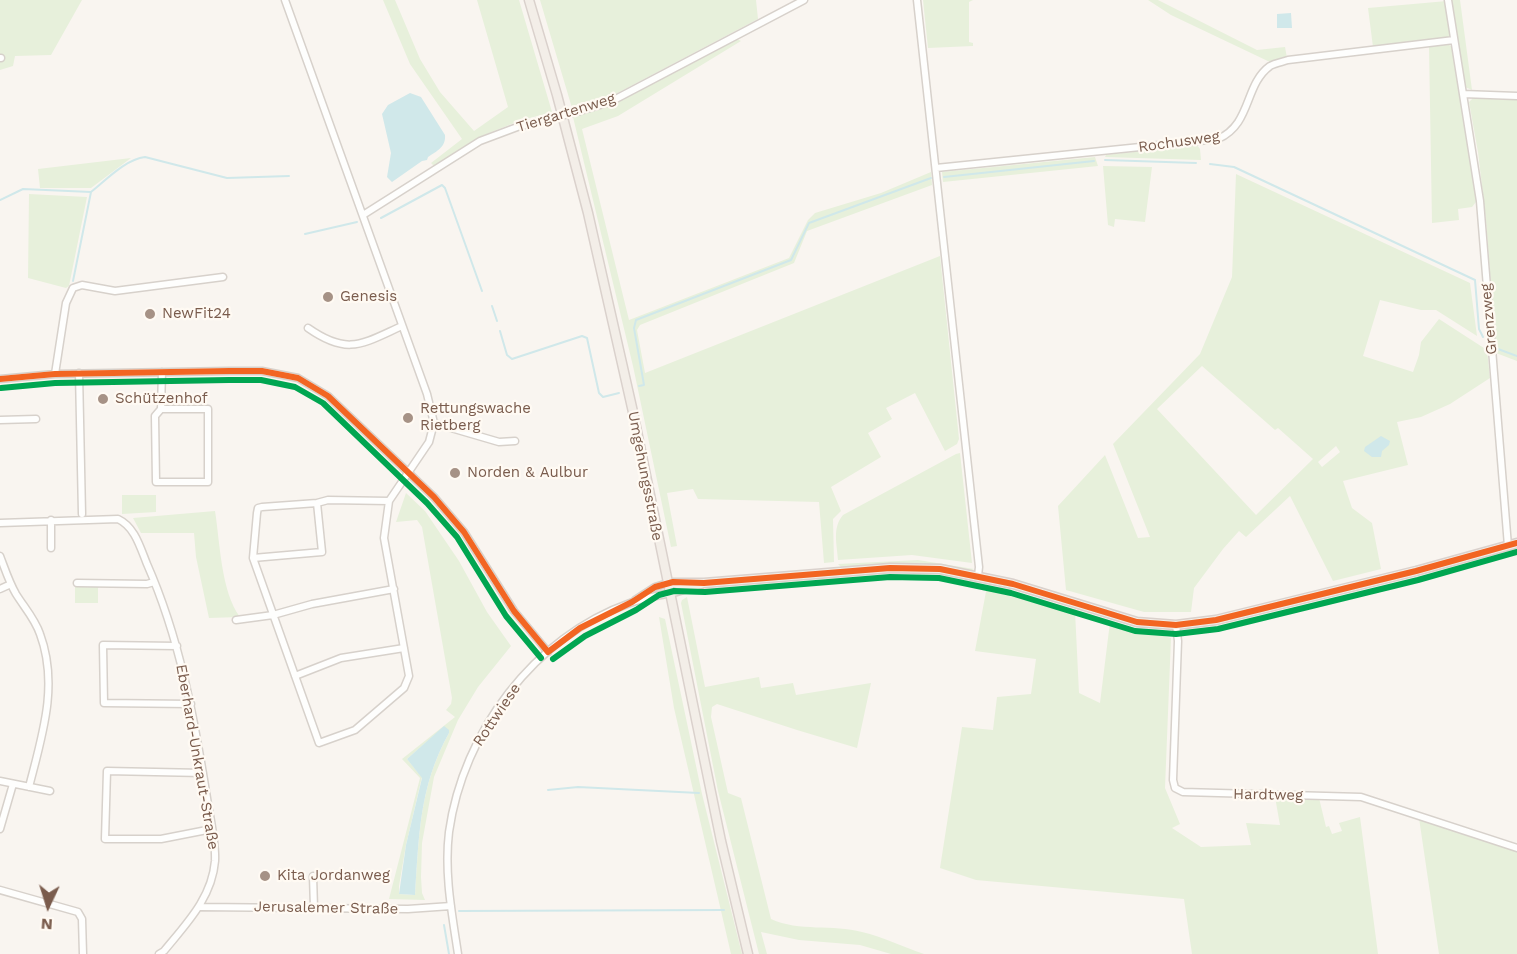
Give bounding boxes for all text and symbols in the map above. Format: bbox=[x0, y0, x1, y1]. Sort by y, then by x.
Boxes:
street label: Tiergartenweg bbox=[514, 89, 618, 137]
street label: Rochusweg bbox=[1137, 127, 1221, 157]
street label: Grenzweg bbox=[1477, 283, 1501, 355]
place label: Genesis bbox=[340, 288, 397, 306]
marker: Genesis bbox=[321, 290, 335, 304]
place label: NewFit24 bbox=[162, 305, 231, 323]
marker: NewFit24 bbox=[143, 307, 157, 321]
place label: Schützenhof bbox=[115, 390, 208, 408]
marker: Schützenhof bbox=[96, 392, 110, 406]
place label: Rettungswache Rietberg bbox=[420, 400, 531, 435]
street label: Umgehungsstraße bbox=[624, 410, 666, 542]
marker: Rettungswache Rietberg bbox=[401, 411, 415, 425]
place label: Norden & Aulbur bbox=[467, 464, 588, 482]
marker: Norden & Aulbur bbox=[448, 466, 462, 480]
street label: Eberhard-Unkraut-Straße bbox=[172, 663, 222, 851]
street label: Rottwiese bbox=[469, 680, 525, 750]
street label: Hardtweg bbox=[1233, 785, 1303, 805]
place label: Kita Jordanweg bbox=[277, 867, 390, 885]
marker: Kita Jordanweg bbox=[258, 869, 272, 883]
north arrow bbox=[18, 876, 78, 936]
street label: Jerusalemer Straße bbox=[254, 898, 398, 918]
text: N bbox=[40, 915, 53, 934]

